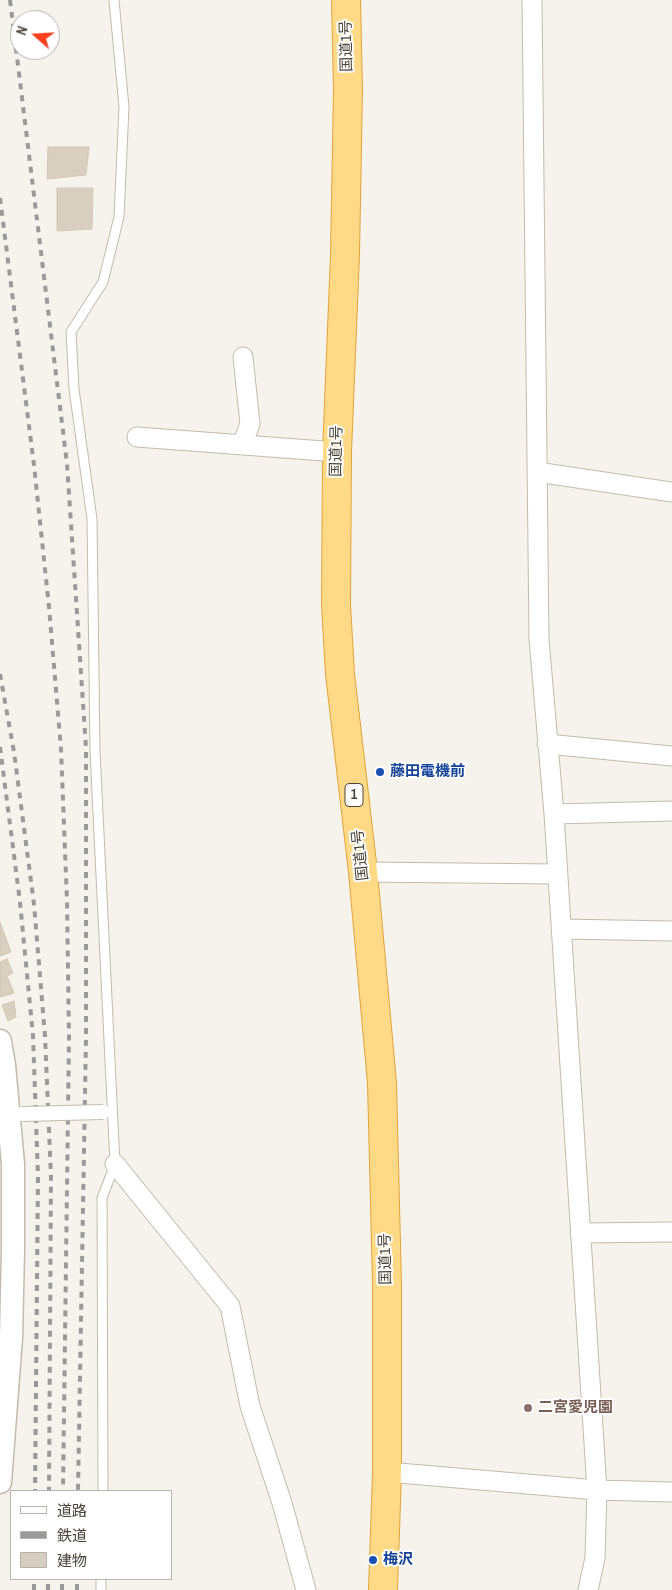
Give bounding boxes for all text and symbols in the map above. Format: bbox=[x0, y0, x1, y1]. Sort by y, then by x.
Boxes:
north arrow bbox=[10, 10, 60, 60]
street label: 国道1号 bbox=[338, 20, 356, 72]
text: N bbox=[12, 24, 32, 37]
street label: 国道1号 bbox=[328, 425, 346, 477]
place label: 藤田電機前 bbox=[390, 763, 465, 781]
marker: 藤田電機前 bbox=[374, 766, 386, 778]
road number: 1 bbox=[345, 784, 363, 806]
street label: 国道1号 bbox=[349, 828, 373, 882]
street label: 国道1号 bbox=[377, 1233, 395, 1285]
place label: 二宮愛児園 bbox=[538, 1399, 613, 1417]
marker: 二宮愛児園 bbox=[522, 1402, 534, 1414]
legend bbox=[10, 1490, 172, 1580]
text: 道路 bbox=[57, 1500, 87, 1521]
text: 鉄道 bbox=[57, 1525, 87, 1546]
text: 建物 bbox=[57, 1550, 87, 1571]
place label: 梅沢 bbox=[383, 1551, 413, 1569]
marker: 梅沢 bbox=[367, 1554, 379, 1566]

